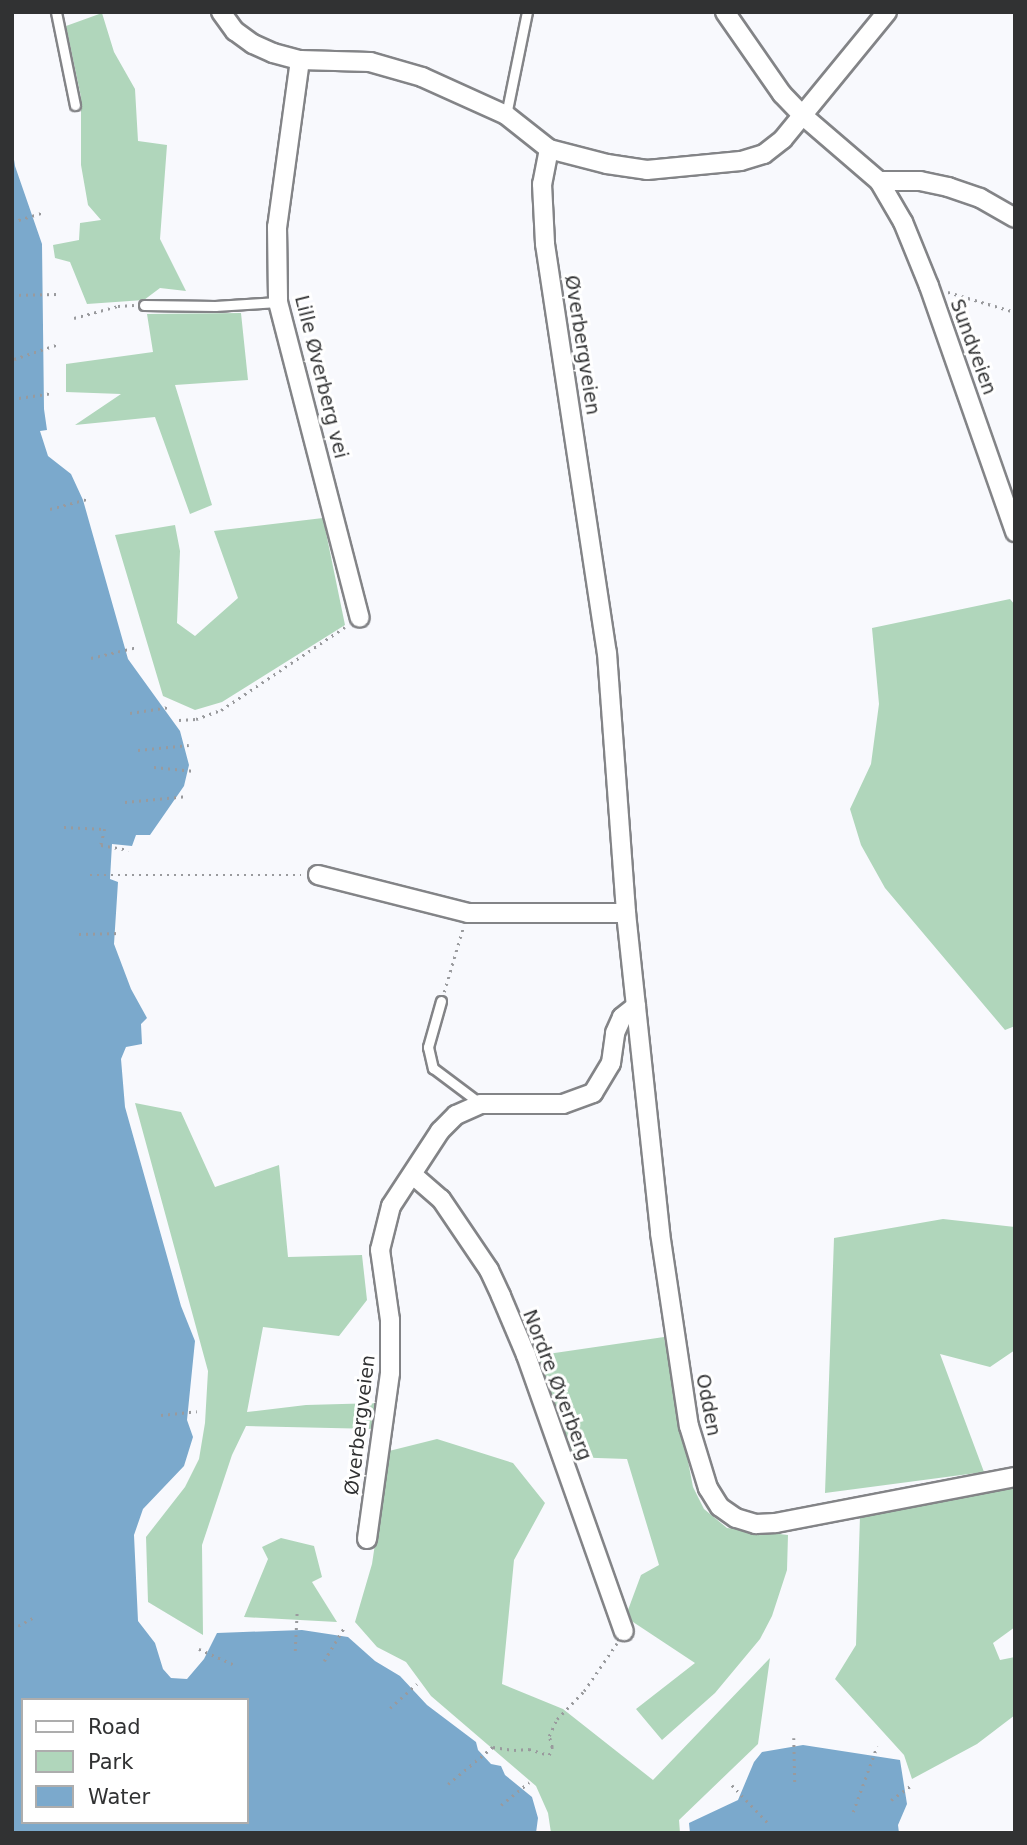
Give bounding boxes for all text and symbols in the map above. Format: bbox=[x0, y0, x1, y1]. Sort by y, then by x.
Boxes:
street label: Øverbergveien bbox=[560, 274, 604, 416]
street label: Lille Øverberg vei bbox=[290, 293, 352, 461]
street label: Sundveien bbox=[945, 296, 1001, 398]
street label: Nordre Øverberg bbox=[518, 1306, 596, 1464]
street label: Øverbergveien bbox=[340, 1354, 380, 1496]
street label: Odden bbox=[691, 1372, 725, 1438]
legend bbox=[21, 1698, 248, 1824]
text: Road bbox=[88, 1715, 141, 1739]
text: Park bbox=[88, 1750, 133, 1774]
text: Water bbox=[88, 1785, 150, 1809]

